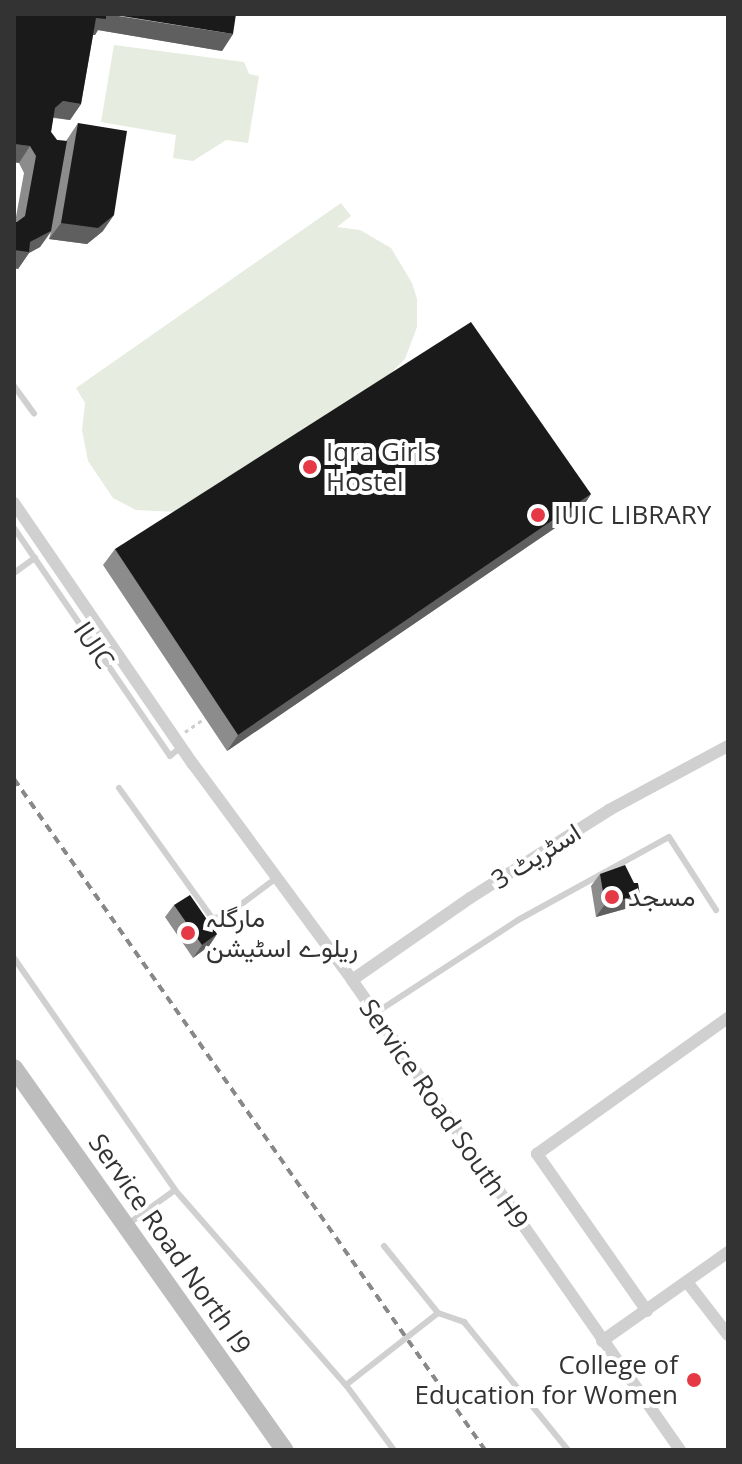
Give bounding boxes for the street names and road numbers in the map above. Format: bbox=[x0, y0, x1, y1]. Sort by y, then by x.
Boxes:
street label: IUIC bbox=[67, 616, 121, 674]
street label: اسٹریٹ 3 bbox=[486, 816, 586, 896]
street label: Service Road South H9 bbox=[353, 993, 535, 1235]
street label: Service Road North I9 bbox=[82, 1128, 258, 1360]

